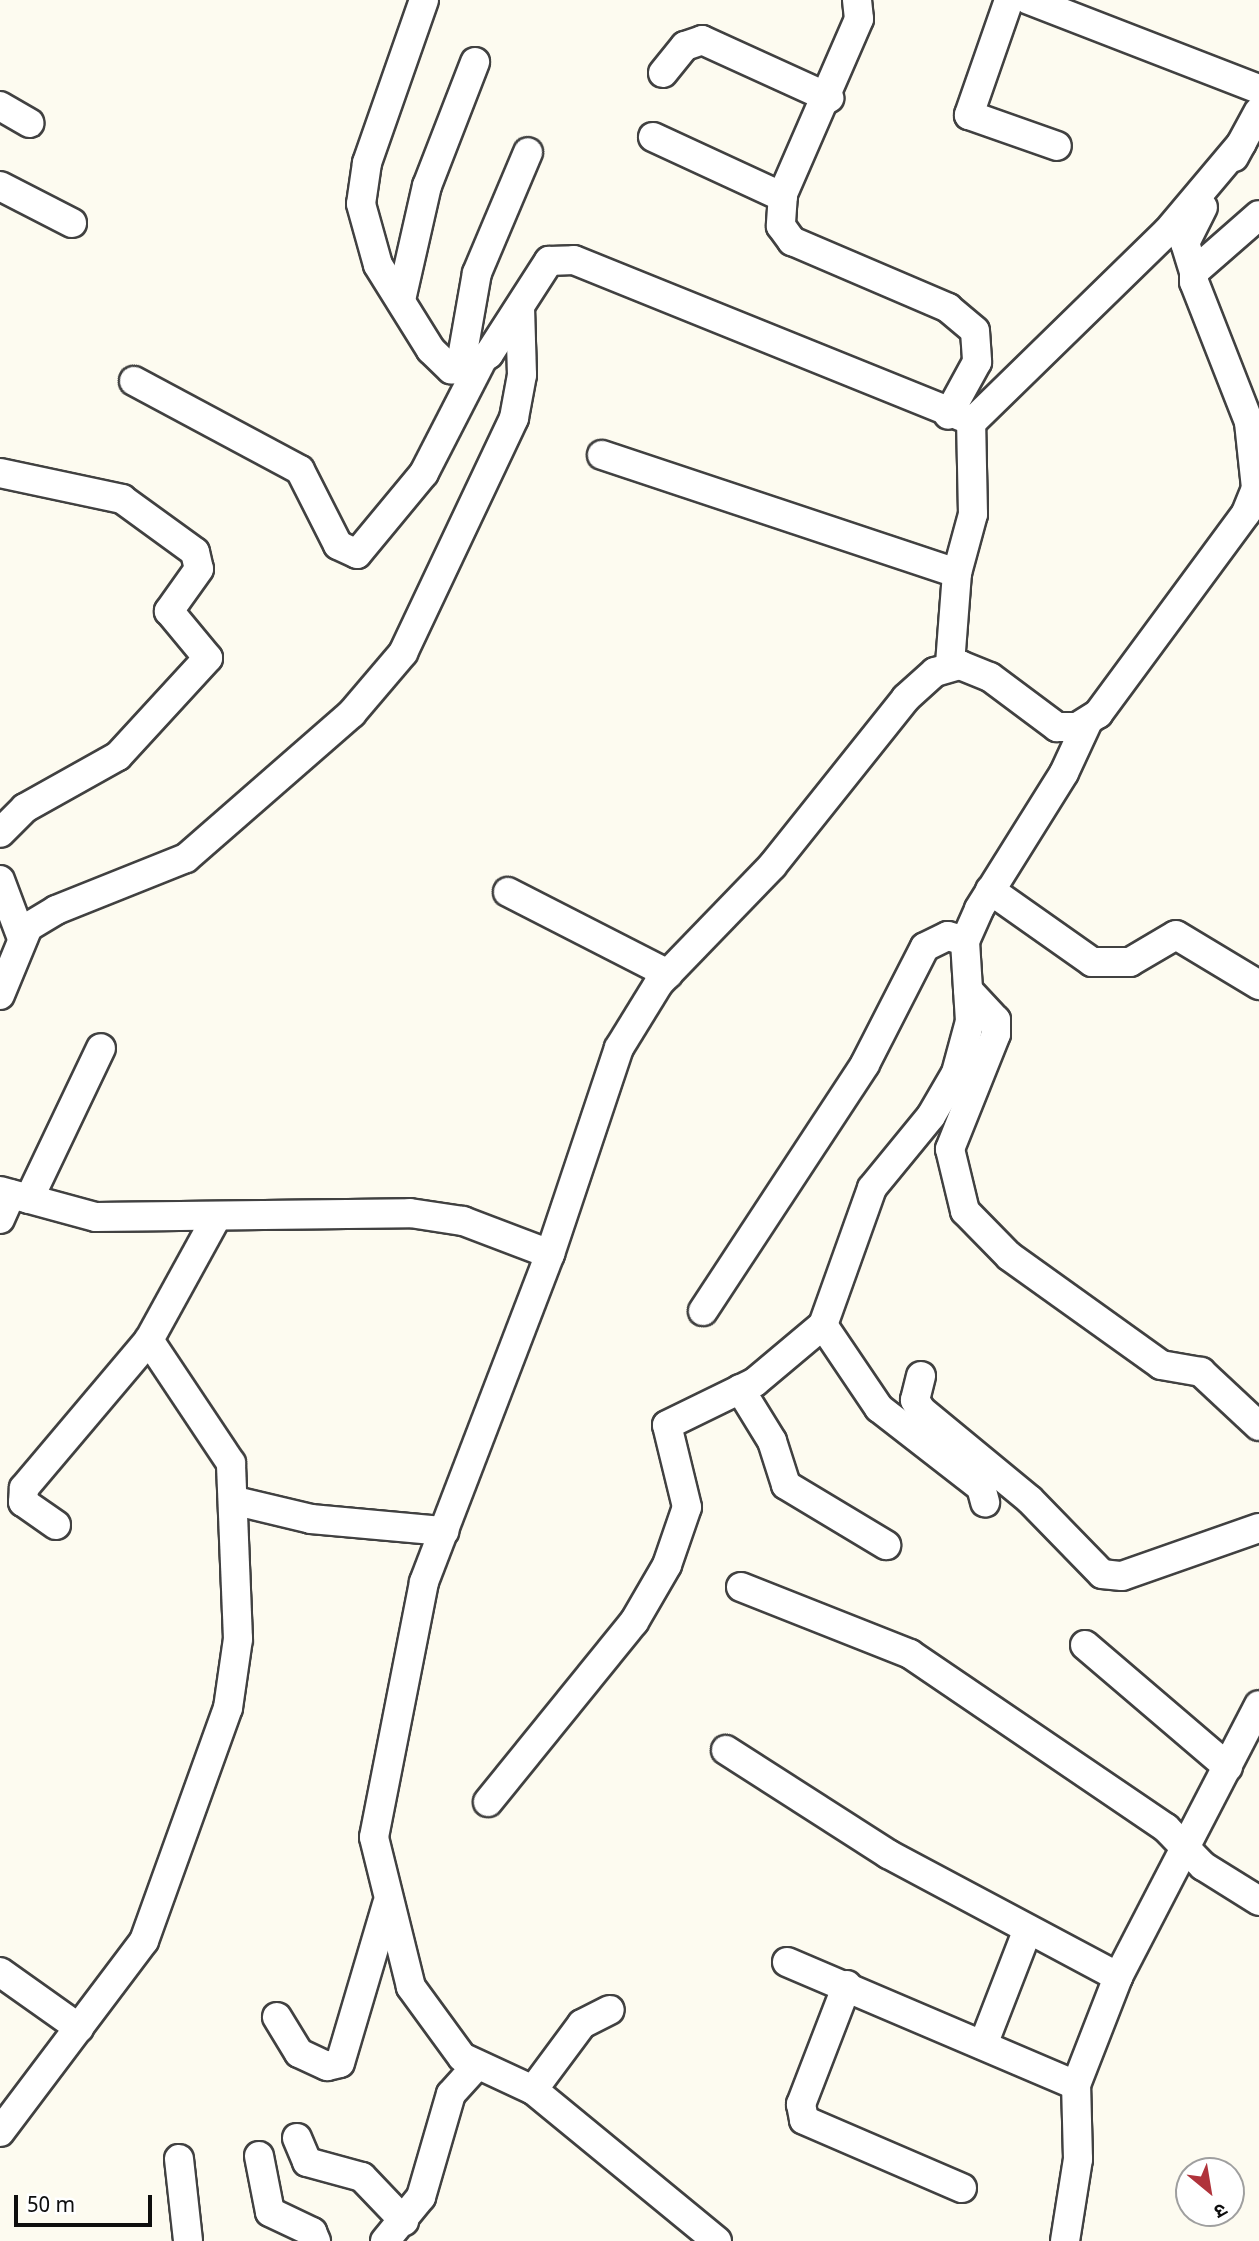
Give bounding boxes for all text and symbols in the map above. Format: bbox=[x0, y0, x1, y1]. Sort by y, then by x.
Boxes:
north arrow bbox=[1175, 2157, 1245, 2227]
scale bar bbox=[18, 2182, 156, 2226]
text: 50 m bbox=[27, 2193, 75, 2221]
text: उ bbox=[1209, 2195, 1231, 2222]

